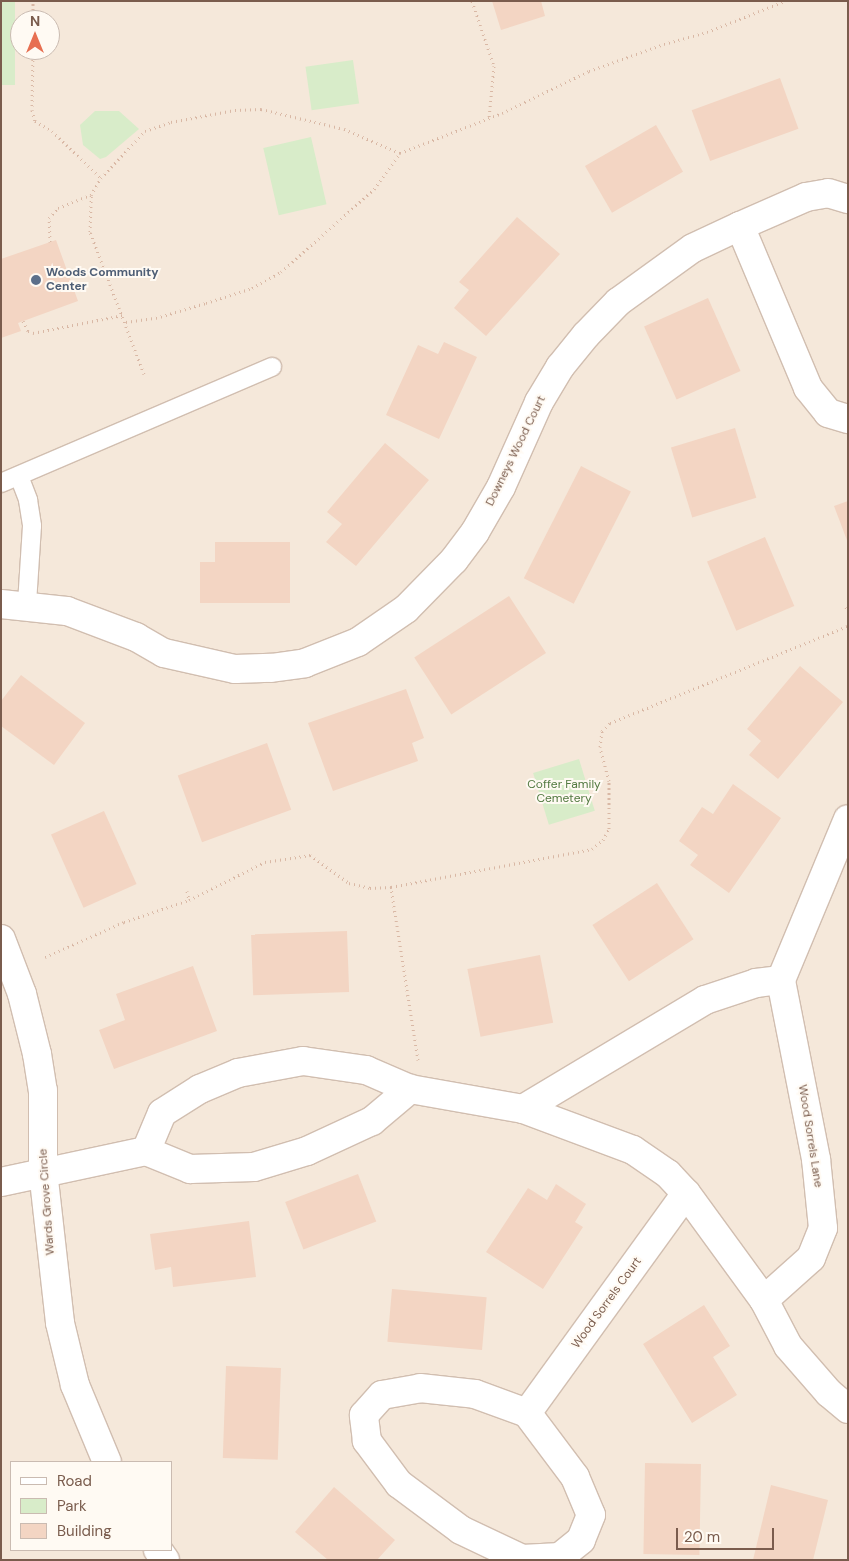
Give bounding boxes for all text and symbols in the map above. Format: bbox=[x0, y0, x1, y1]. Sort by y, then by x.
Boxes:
north arrow bbox=[10, 10, 60, 60]
text: N bbox=[30, 12, 40, 30]
place label: Woods Community Center bbox=[46, 266, 159, 294]
marker: Woods Community Center bbox=[30, 274, 42, 286]
street label: Downeys Wood Court bbox=[483, 393, 549, 509]
park label: Coffer Family Cemetery bbox=[527, 778, 601, 806]
street label: Wood Sorrels Lane bbox=[795, 1084, 825, 1188]
street label: Wards Grove Circle bbox=[36, 1148, 58, 1256]
street label: Wood Sorrels Court bbox=[569, 1255, 645, 1351]
legend bbox=[10, 1461, 172, 1551]
text: Road bbox=[57, 1471, 92, 1491]
text: Park bbox=[57, 1496, 87, 1516]
scale bar bbox=[679, 1518, 776, 1550]
text: Building bbox=[57, 1521, 112, 1541]
text: 20 m bbox=[684, 1527, 720, 1547]

